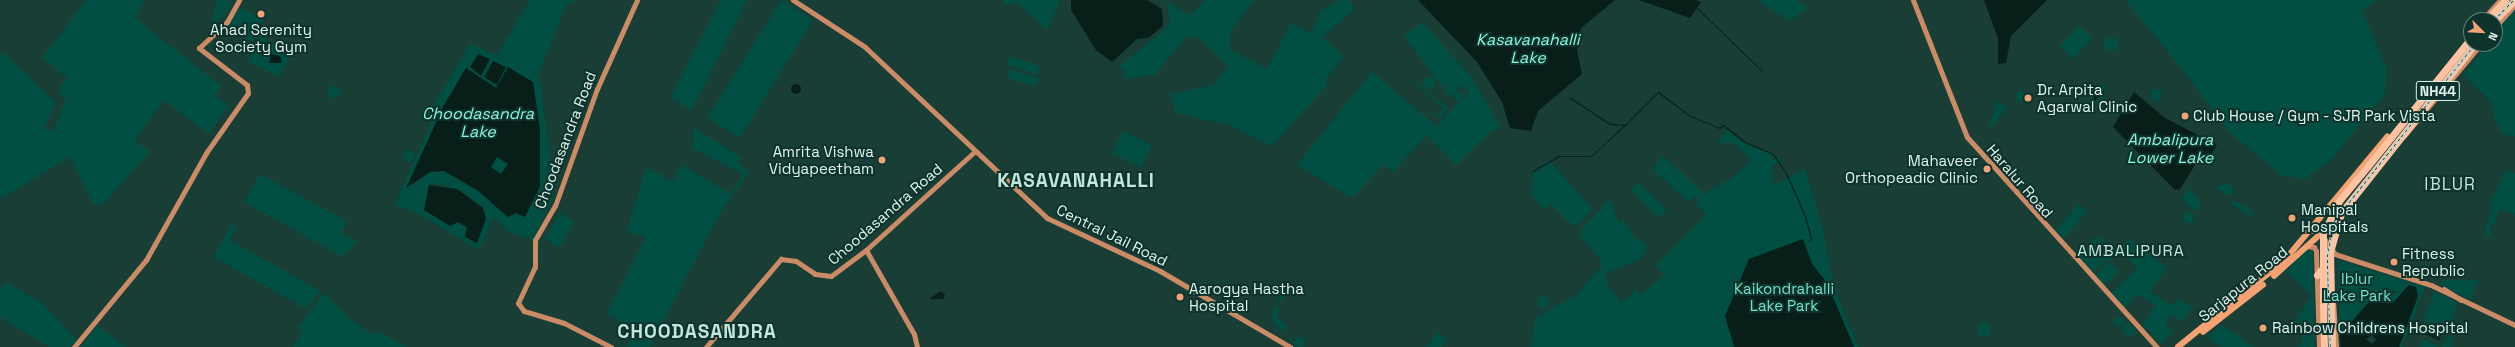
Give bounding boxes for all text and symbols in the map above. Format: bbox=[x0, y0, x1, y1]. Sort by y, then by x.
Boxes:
marker: Ahad Serenity Society Gym bbox=[256, 9, 266, 19]
north arrow bbox=[2463, 12, 2503, 52]
place label: Ahad Serenity Society Gym bbox=[210, 20, 312, 55]
water label: Kasavanahalli Lake bbox=[1476, 30, 1580, 68]
text: N bbox=[2485, 30, 2501, 43]
street label: Choodasandra Road bbox=[531, 69, 599, 211]
road number: NH44 bbox=[2415, 79, 2461, 103]
place label: Dr. Arpita Agarwal Clinic bbox=[2037, 80, 2137, 115]
marker: Dr. Arpita Agarwal Clinic bbox=[2022, 92, 2034, 104]
water label: Choodasandra Lake bbox=[422, 104, 534, 142]
place label: Club House / Gym - SJR Park Vista bbox=[2193, 107, 2436, 125]
marker: Club House / Gym - SJR Park Vista bbox=[2180, 111, 2190, 121]
water label: Ambalipura Lower Lake bbox=[2127, 130, 2213, 168]
street label: Haralur Road bbox=[1983, 141, 2057, 221]
place label: Amrita Vishwa Vidyapeetham bbox=[769, 142, 874, 177]
place label: Mahaveer Orthopeadic Clinic bbox=[1845, 151, 1978, 186]
marker: Amrita Vishwa Vidyapeetham bbox=[877, 155, 887, 165]
street label: Choodasandra Road bbox=[824, 159, 946, 269]
marker: Mahaveer Orthopeadic Clinic bbox=[1981, 163, 1993, 175]
district label: KASAVANAHALLI bbox=[997, 170, 1155, 192]
district label: IBLUR bbox=[2424, 175, 2476, 195]
street label: Central Jail Road bbox=[1054, 200, 1170, 270]
place label: Manipal Hospitals bbox=[2301, 200, 2368, 235]
marker: Manipal Hospitals bbox=[2286, 212, 2298, 224]
district label: AMBALIPURA bbox=[2077, 241, 2185, 261]
street label: Sarjapura Road bbox=[2195, 243, 2291, 325]
place label: Fitness Republic bbox=[2402, 244, 2465, 279]
marker: Fitness Republic bbox=[2389, 257, 2399, 267]
park label: Iblur Lake Park bbox=[2323, 269, 2391, 304]
place label: Aarogya Hastha Hospital bbox=[1189, 279, 1304, 314]
park label: Kaikondrahalli Lake Park bbox=[1734, 279, 1834, 314]
marker: Aarogya Hastha Hospital bbox=[1174, 291, 1186, 303]
place label: Rainbow Childrens Hospital bbox=[2272, 319, 2468, 337]
district label: CHOODASANDRA bbox=[617, 321, 777, 343]
marker: Rainbow Childrens Hospital bbox=[2257, 322, 2269, 334]

